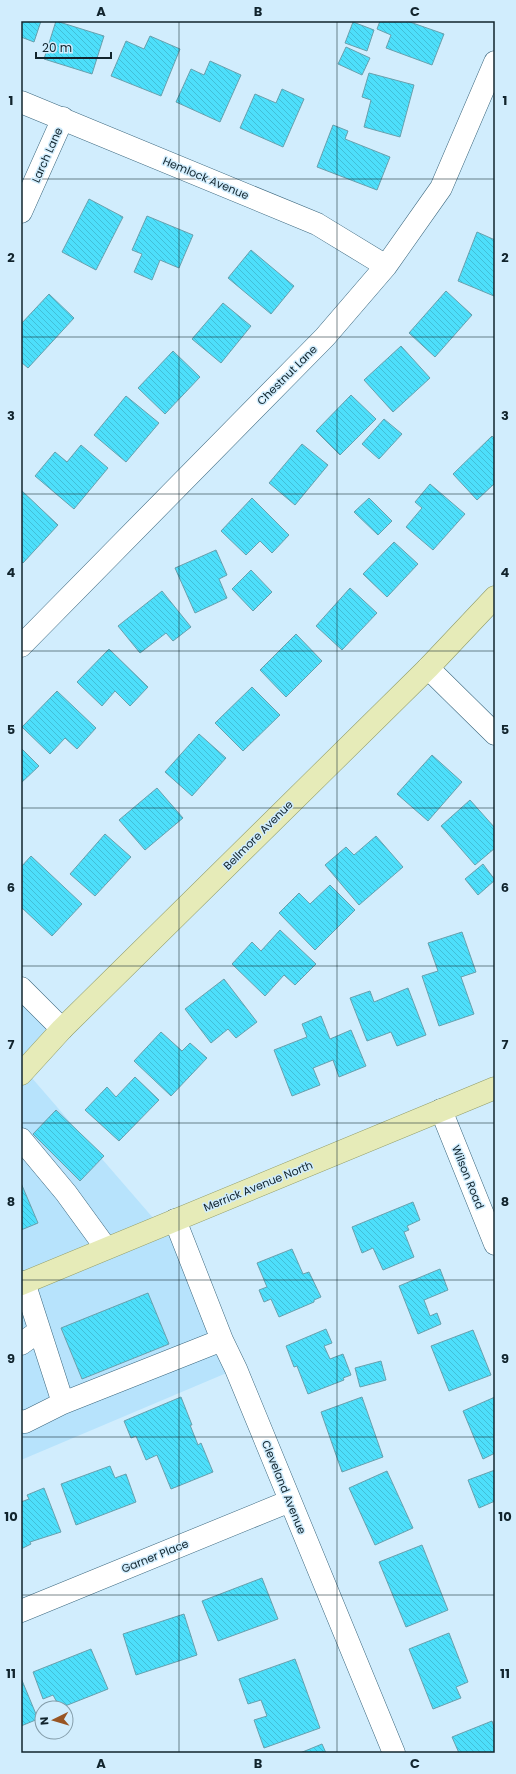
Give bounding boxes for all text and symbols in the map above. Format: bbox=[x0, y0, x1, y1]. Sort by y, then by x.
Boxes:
text: A bbox=[96, 2, 106, 21]
text: B bbox=[254, 2, 263, 21]
text: C bbox=[410, 2, 420, 21]
scale bar bbox=[36, 34, 111, 60]
text: 20 m bbox=[42, 39, 72, 56]
text: 1 bbox=[9, 91, 13, 110]
text: 1 bbox=[503, 91, 507, 110]
street label: Larch Lane bbox=[28, 125, 66, 185]
street label: Hemlock Avenue bbox=[160, 153, 252, 203]
text: 2 bbox=[7, 248, 15, 267]
text: 2 bbox=[501, 248, 509, 267]
street label: Chestnut Lane bbox=[253, 341, 321, 409]
text: 3 bbox=[7, 406, 15, 425]
text: 3 bbox=[501, 406, 509, 425]
text: 4 bbox=[7, 563, 16, 582]
text: 4 bbox=[501, 563, 510, 582]
text: 5 bbox=[7, 720, 15, 739]
text: 5 bbox=[501, 720, 509, 739]
street label: Bellmore Avenue bbox=[220, 797, 296, 873]
text: 6 bbox=[7, 878, 15, 897]
text: 6 bbox=[501, 878, 509, 897]
text: 7 bbox=[8, 1035, 15, 1054]
text: 7 bbox=[502, 1035, 509, 1054]
street label: Wilson Road bbox=[448, 1143, 488, 1211]
street label: Merrick Avenue North bbox=[201, 1157, 315, 1215]
text: 8 bbox=[7, 1192, 15, 1211]
text: 8 bbox=[501, 1192, 509, 1211]
text: 9 bbox=[7, 1349, 15, 1368]
text: 9 bbox=[501, 1349, 509, 1368]
street label: Cleveland Avenue bbox=[258, 1438, 310, 1536]
text: 10 bbox=[4, 1507, 18, 1526]
text: 10 bbox=[498, 1507, 512, 1526]
street label: Garner Place bbox=[119, 1535, 191, 1577]
text: 11 bbox=[6, 1664, 16, 1683]
text: 11 bbox=[500, 1664, 510, 1683]
north arrow bbox=[34, 1700, 74, 1740]
text: N bbox=[36, 1716, 52, 1726]
text: A bbox=[96, 1754, 106, 1773]
text: B bbox=[254, 1754, 263, 1773]
text: C bbox=[410, 1754, 420, 1773]

